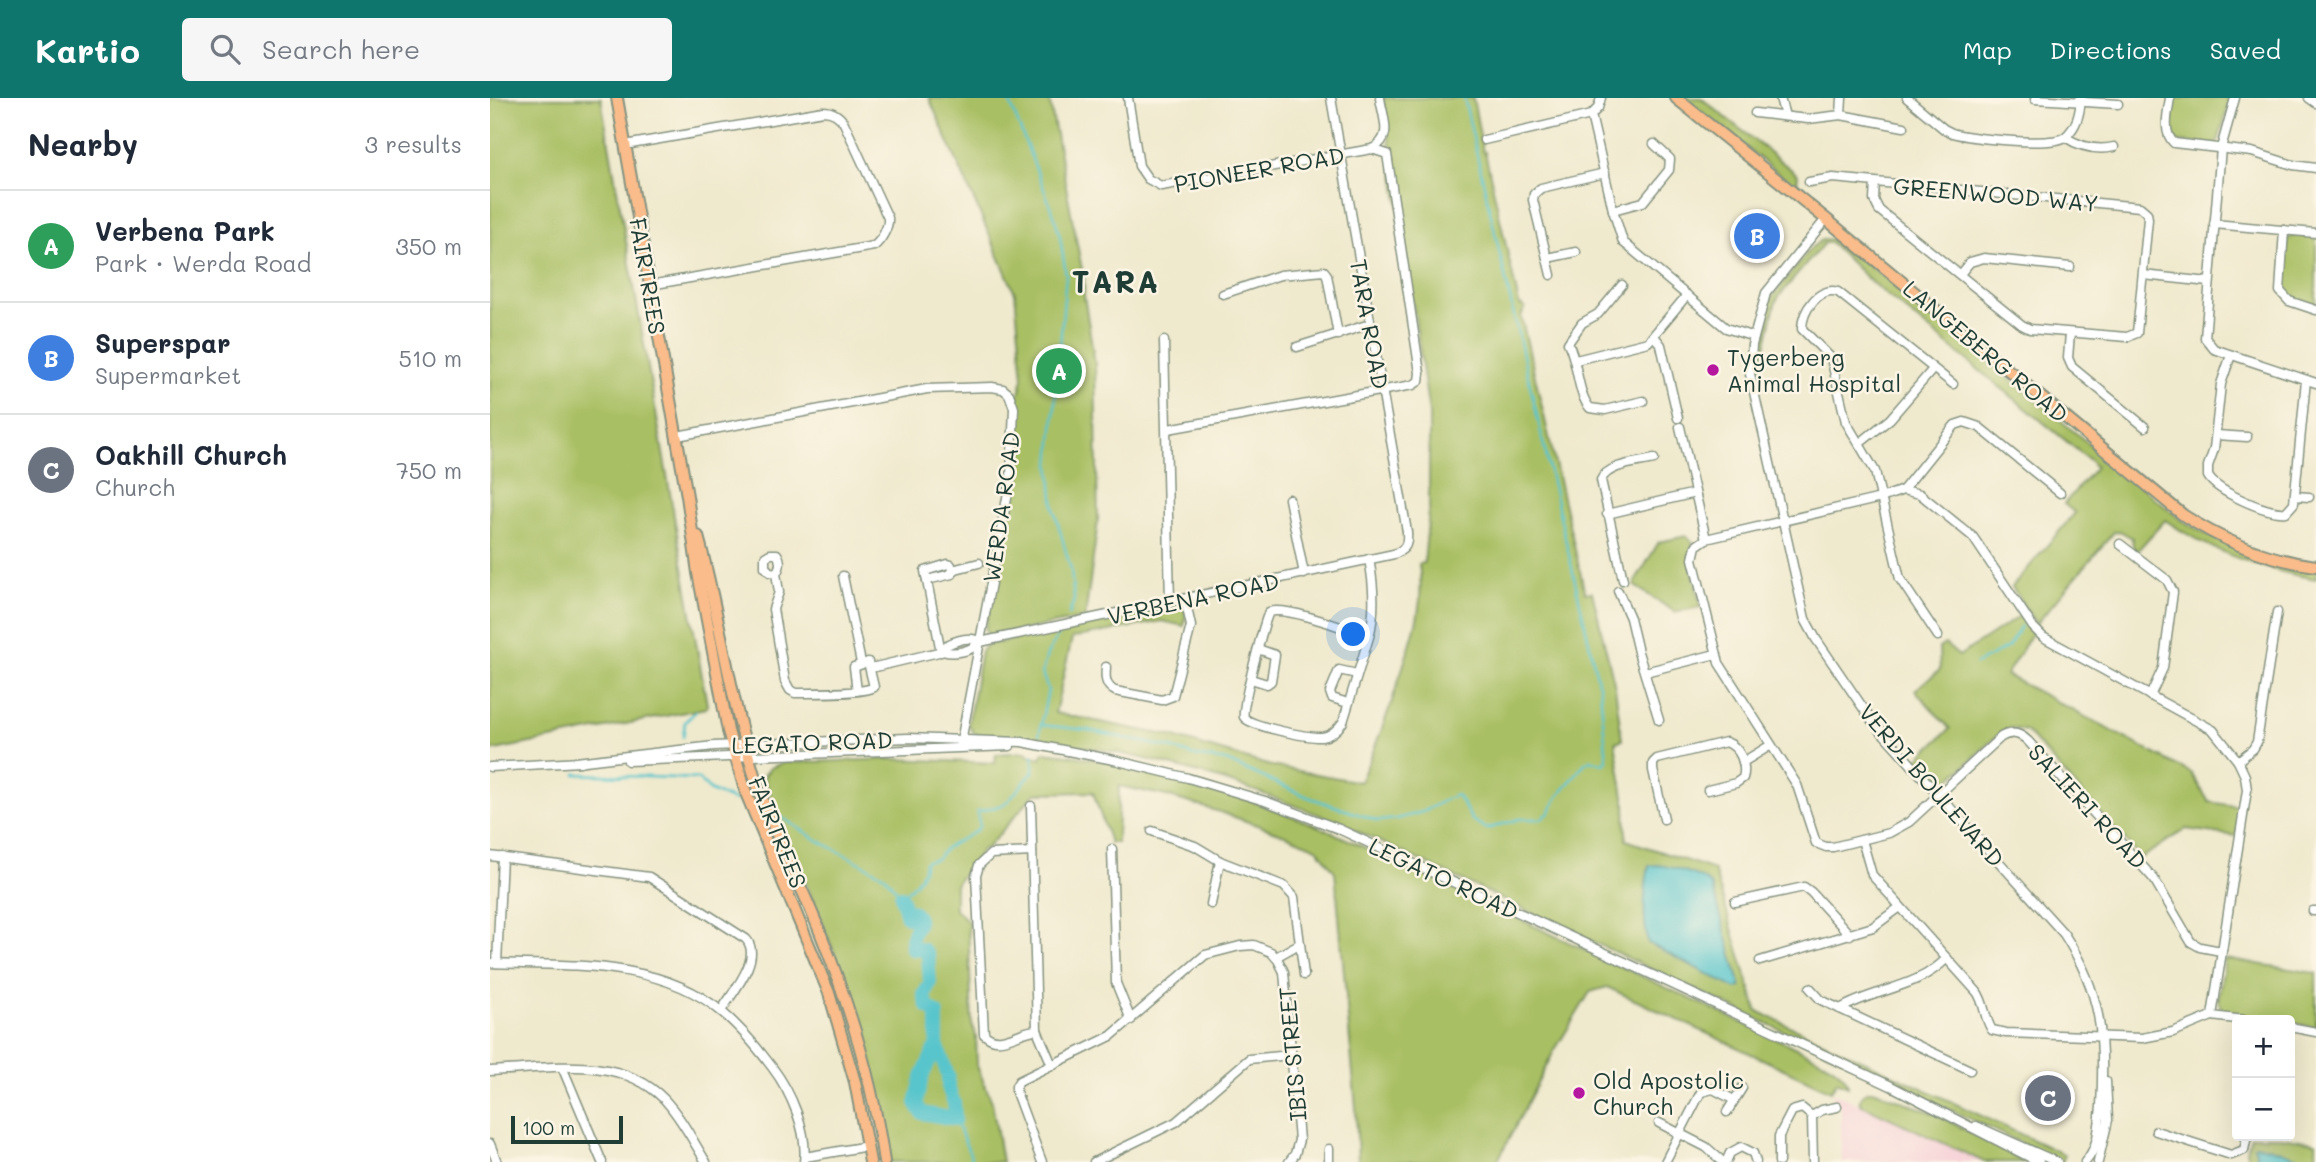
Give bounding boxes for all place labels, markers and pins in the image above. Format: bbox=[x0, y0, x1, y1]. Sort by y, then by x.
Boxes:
pin: B bbox=[1734, 210, 1780, 262]
place label: Tygerberg Animal Hospital bbox=[1727, 342, 1901, 398]
pin: A bbox=[1036, 345, 1082, 397]
marker: Tygerberg Animal Hospital bbox=[1705, 362, 1721, 378]
place label: Old Apostolic Church bbox=[1593, 1065, 1744, 1121]
pin: C bbox=[2025, 1072, 2071, 1124]
marker: Old Apostolic Church bbox=[1571, 1085, 1587, 1101]

